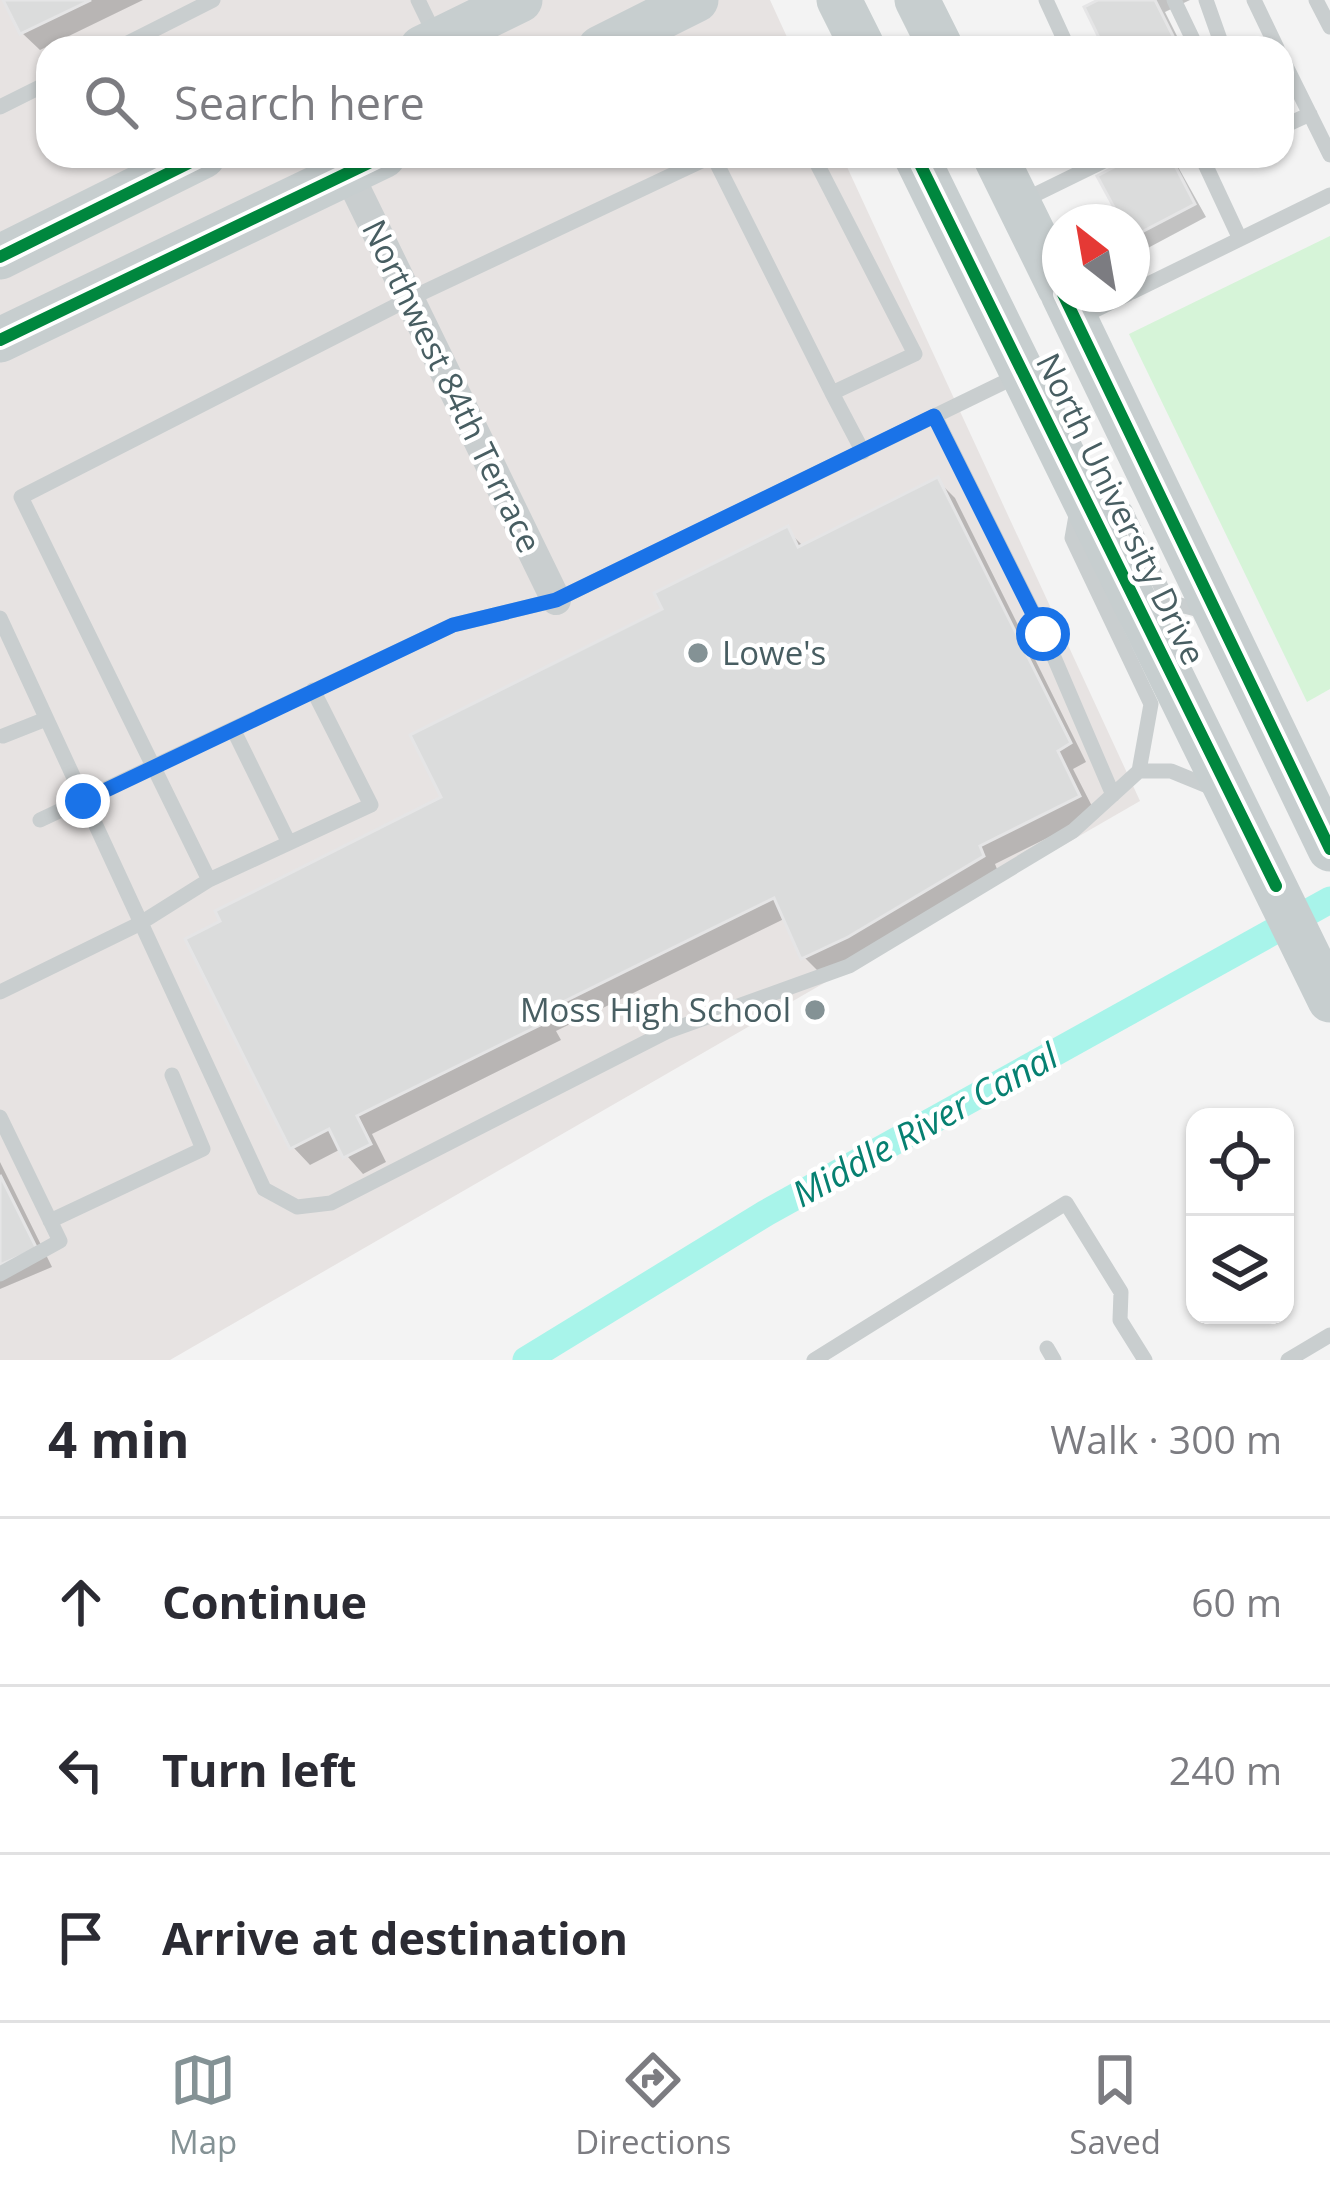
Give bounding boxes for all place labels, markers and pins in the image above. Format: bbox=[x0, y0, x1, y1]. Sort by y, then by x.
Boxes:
place label: Lowe's bbox=[722, 630, 826, 675]
marker: Lowe's bbox=[685, 640, 711, 666]
place label: Moss High School bbox=[520, 987, 791, 1032]
marker: Moss High School bbox=[802, 997, 828, 1023]

